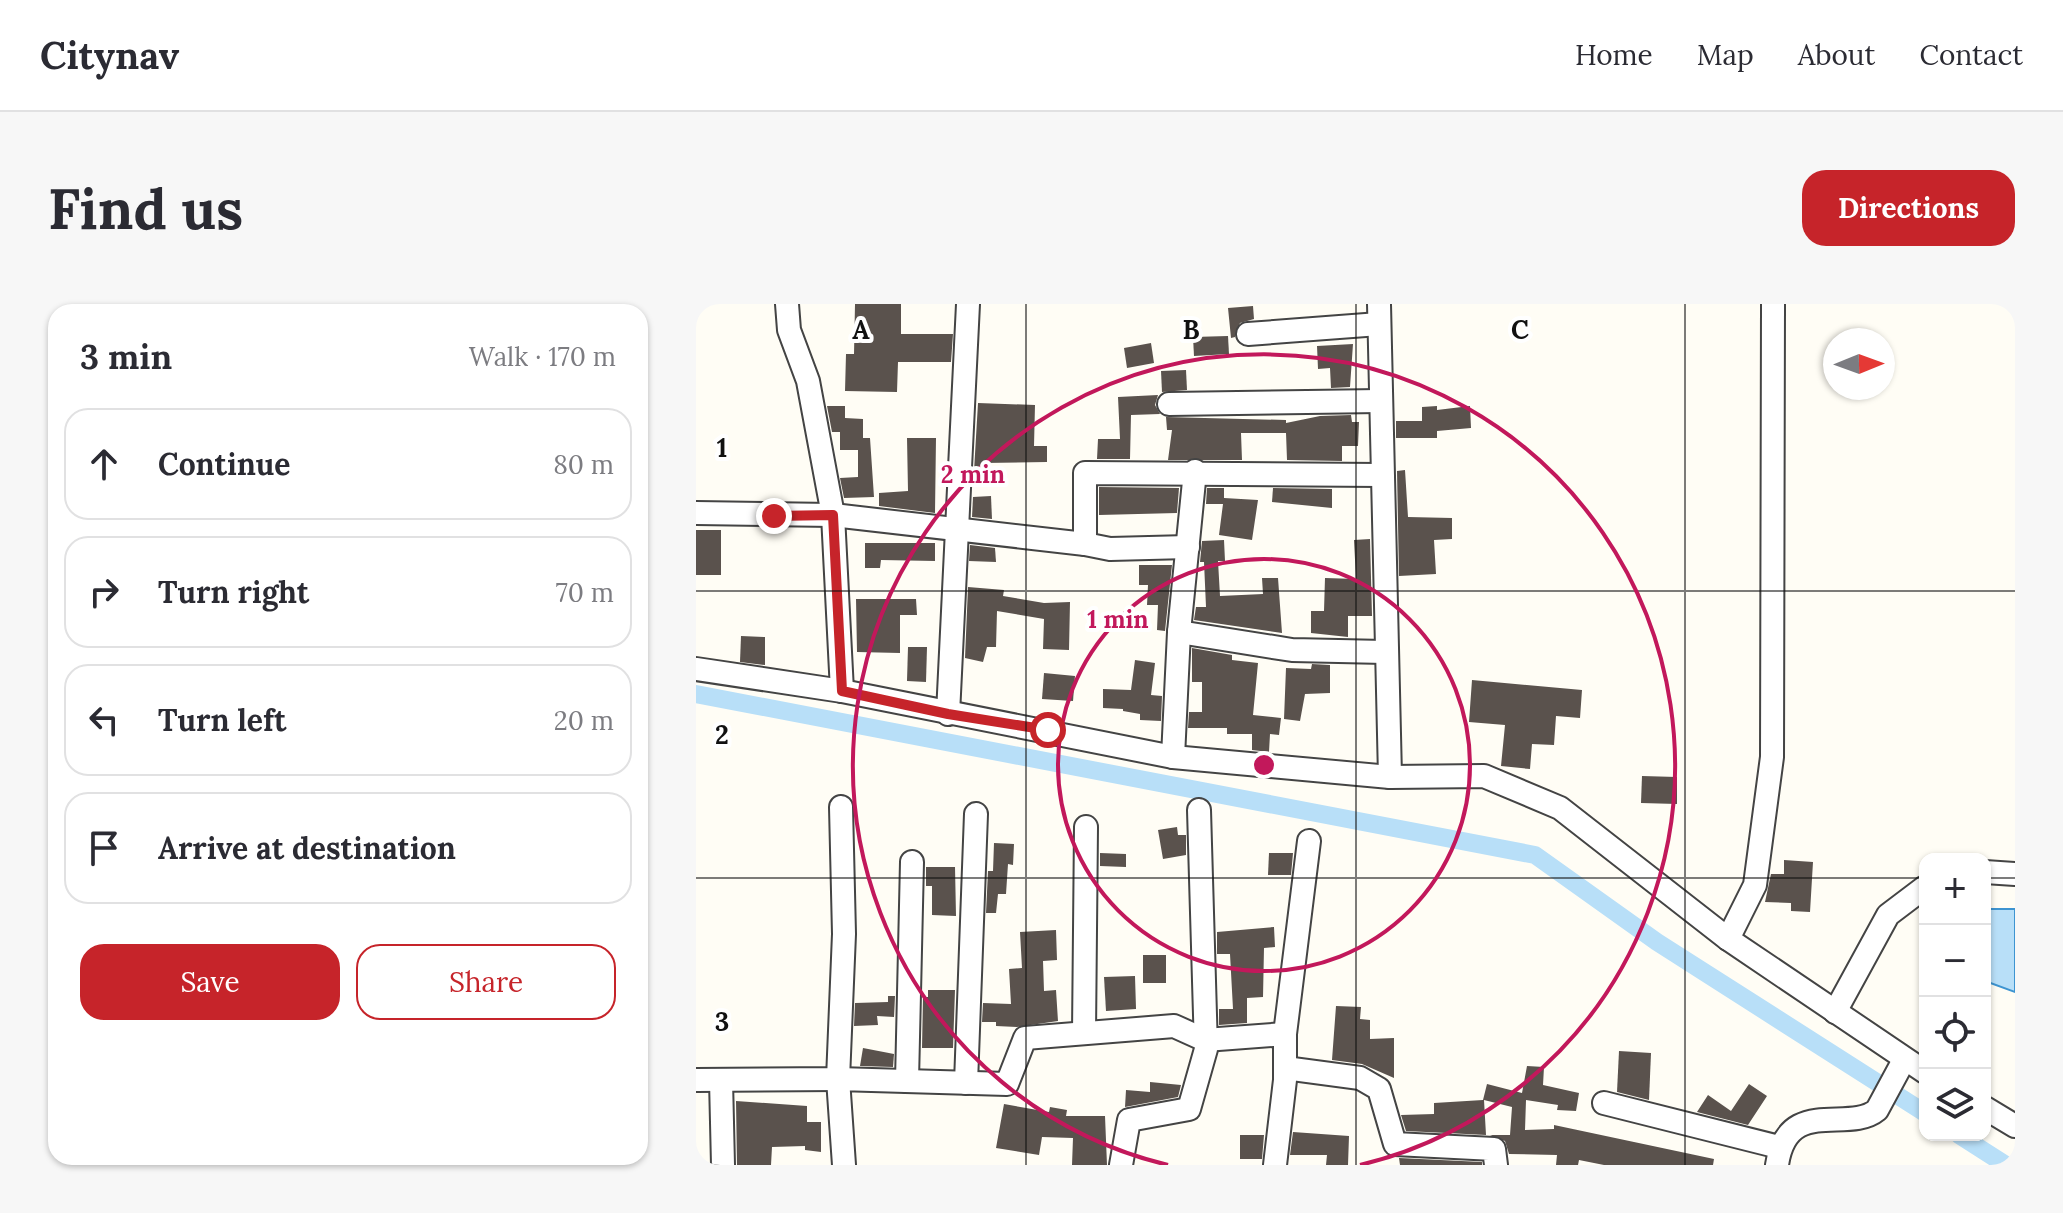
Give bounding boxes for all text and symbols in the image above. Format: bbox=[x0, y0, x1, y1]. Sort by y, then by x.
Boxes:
text: Citynav bbox=[40, 31, 179, 79]
text: Home bbox=[1575, 37, 1653, 73]
text: Map bbox=[1697, 37, 1754, 73]
text: About bbox=[1798, 37, 1875, 73]
text: Contact bbox=[1919, 37, 2023, 73]
button: Directions bbox=[1802, 170, 2015, 246]
text: Find us bbox=[48, 173, 243, 244]
text: A bbox=[852, 313, 870, 346]
text: B bbox=[1182, 313, 1200, 346]
text: C bbox=[1511, 313, 1529, 346]
north arrow bbox=[1823, 328, 1895, 400]
text: 3 min bbox=[80, 335, 172, 378]
text: Walk · 170 m bbox=[469, 340, 616, 373]
text: 1 bbox=[717, 431, 727, 464]
icon: ahead bbox=[82, 442, 126, 486]
text: Continue bbox=[158, 445, 290, 483]
text: 80 m bbox=[553, 448, 614, 481]
text: 2 min bbox=[941, 459, 1005, 490]
route end bbox=[756, 498, 792, 534]
icon: right bbox=[82, 570, 126, 614]
text: Turn right bbox=[158, 573, 309, 611]
text: 70 m bbox=[556, 576, 614, 609]
text: 1 min bbox=[1087, 604, 1149, 635]
icon: left bbox=[82, 698, 126, 742]
text: Turn left bbox=[158, 701, 286, 739]
text: 20 m bbox=[554, 704, 614, 737]
route start bbox=[1030, 712, 1066, 748]
text: 2 bbox=[715, 718, 729, 751]
centre of rings bbox=[1250, 751, 1278, 779]
icon: arrive bbox=[82, 826, 126, 870]
text: Arrive at destination bbox=[158, 829, 456, 867]
map controls bbox=[1919, 853, 1991, 1141]
button: + bbox=[1919, 853, 1991, 925]
button: − bbox=[1919, 925, 1991, 997]
button: Save bbox=[80, 944, 340, 1020]
button: Share bbox=[356, 944, 616, 1020]
button: locate bbox=[1919, 997, 1991, 1069]
text: 3 bbox=[715, 1005, 729, 1038]
button: layers bbox=[1919, 1069, 1991, 1141]

